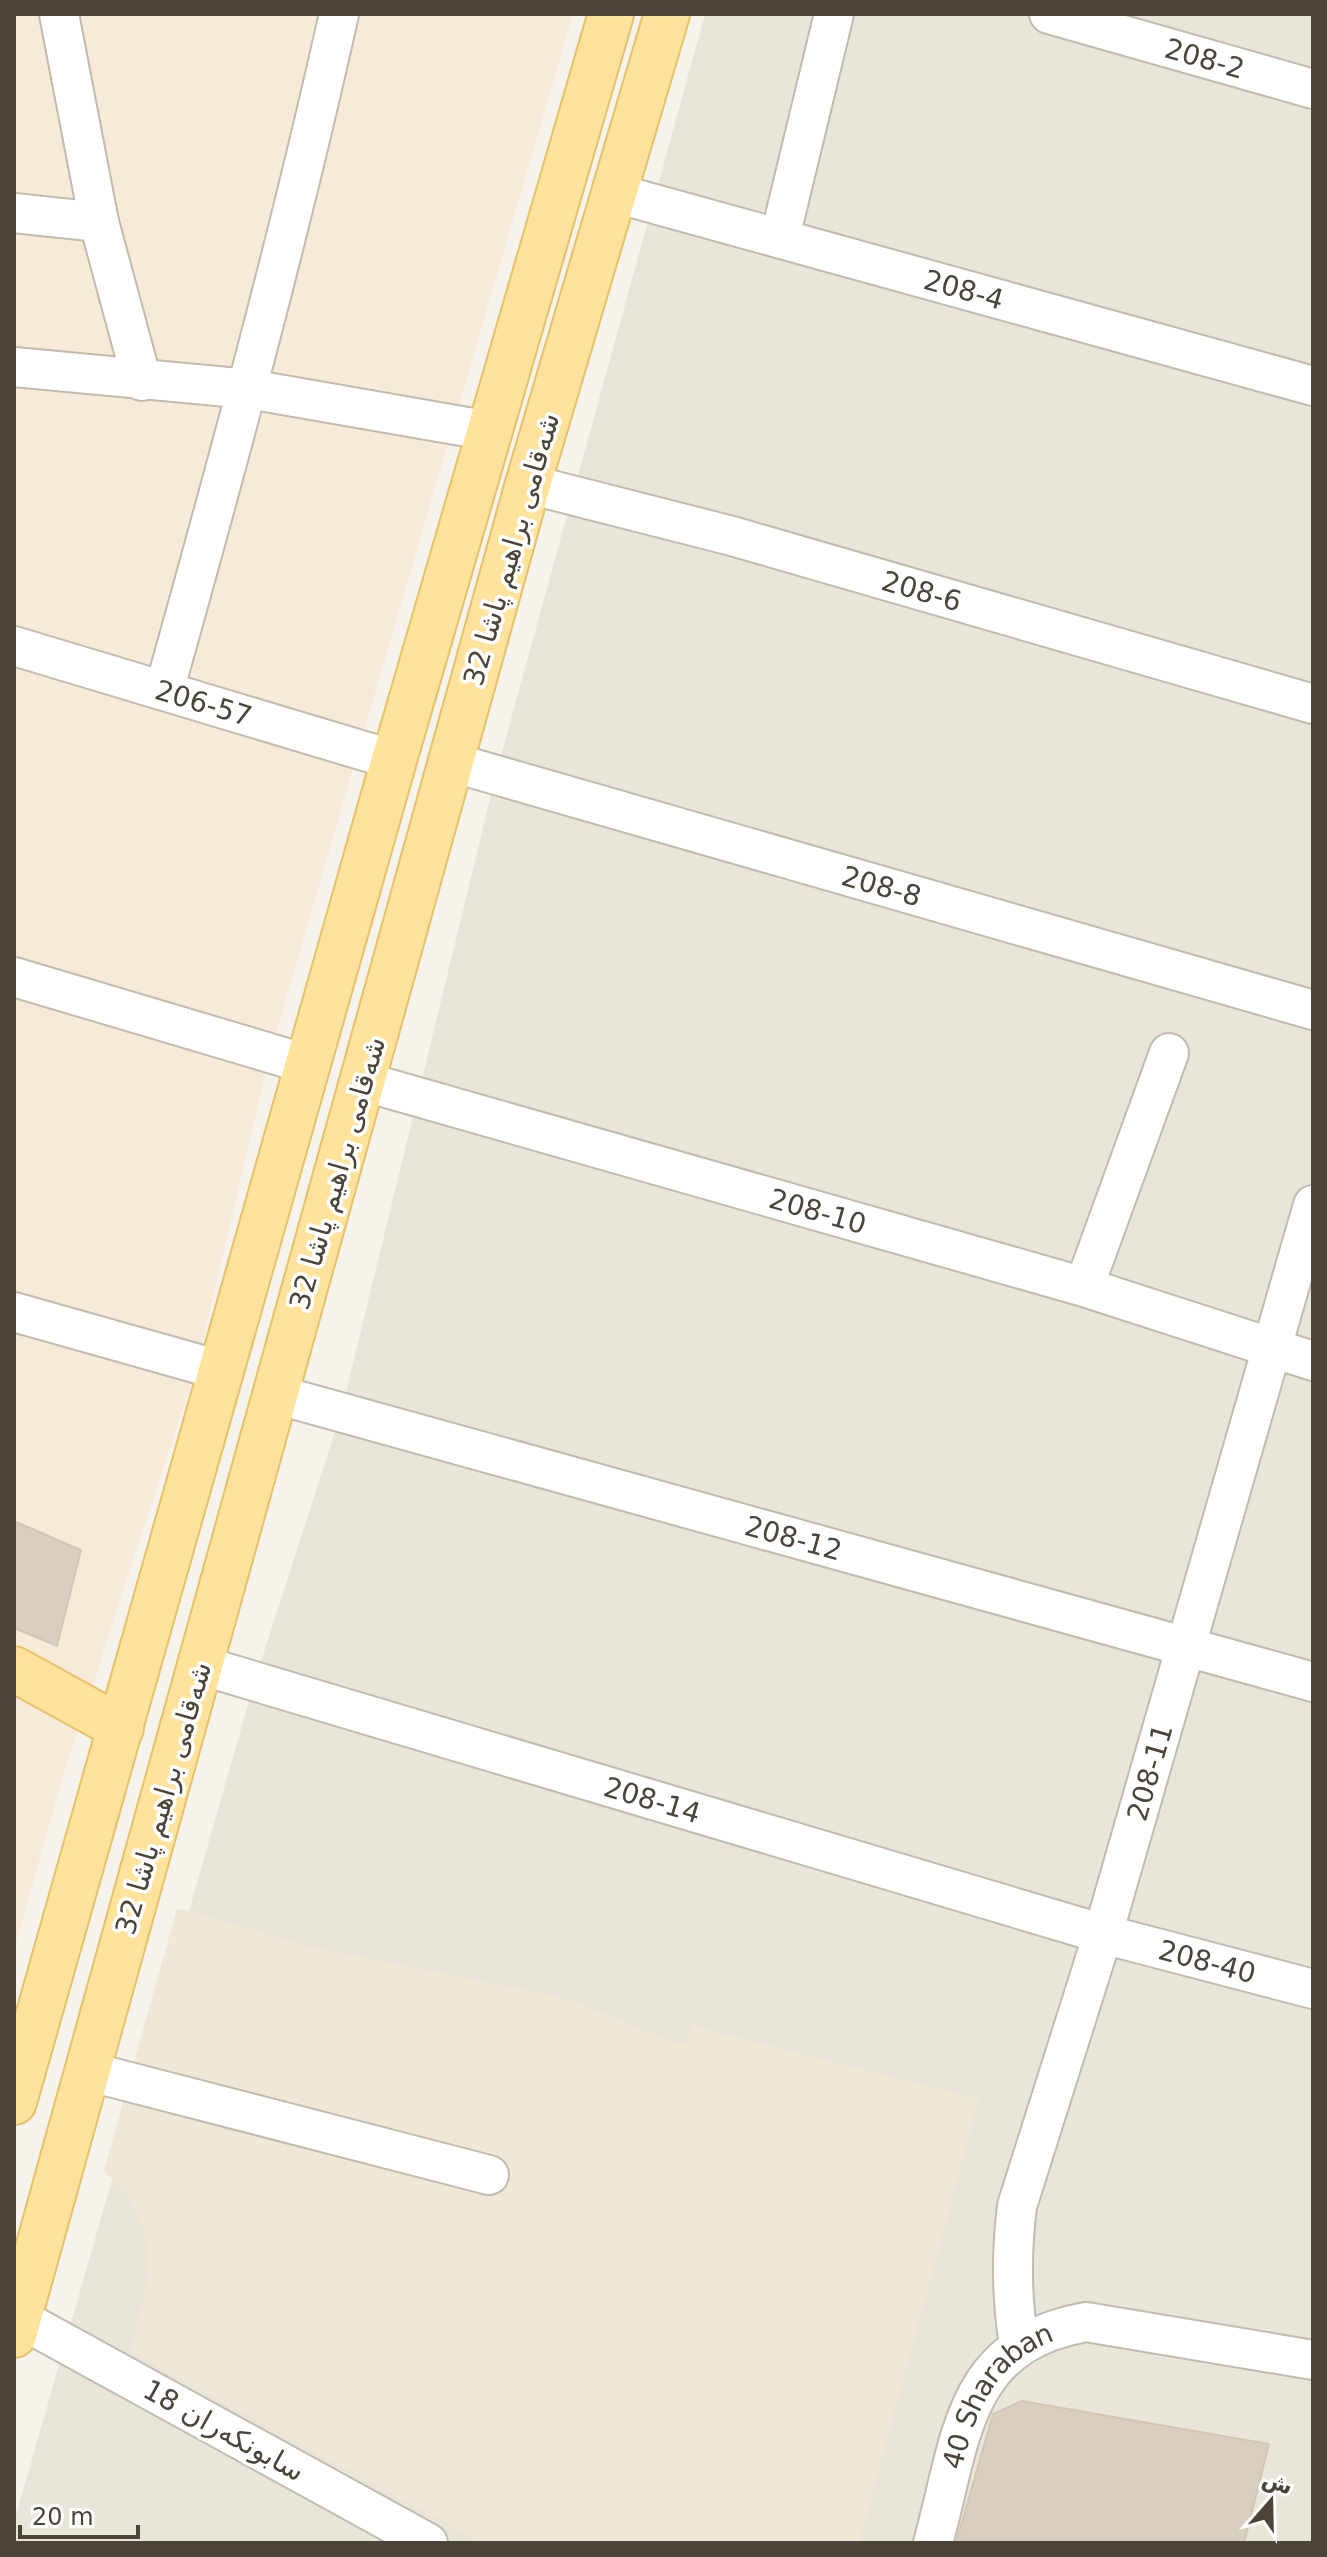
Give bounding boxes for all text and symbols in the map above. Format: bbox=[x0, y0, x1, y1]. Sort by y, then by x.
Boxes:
street label: 208-2 bbox=[1161, 32, 1248, 86]
street label: 208-4 bbox=[920, 263, 1007, 317]
street label: شەقامی براهیم پاشا 32 bbox=[457, 409, 566, 689]
street label: 208-6 bbox=[878, 564, 965, 618]
street label: 206-57 bbox=[151, 673, 256, 733]
street label: 208-8 bbox=[838, 859, 925, 913]
street label: شەقامی براهیم پاشا 32 bbox=[283, 1033, 392, 1313]
street label: 208-10 bbox=[765, 1182, 870, 1241]
street label: 208-12 bbox=[741, 1509, 846, 1567]
street label: شەقامی براهیم پاشا 32 bbox=[109, 1658, 218, 1938]
street label: 208-11 bbox=[1120, 1720, 1180, 1825]
street label: 208-14 bbox=[600, 1770, 704, 1830]
street label: 208-40 bbox=[1155, 1933, 1259, 1990]
street label: 40 Sharaban bbox=[936, 2316, 1058, 2473]
street label: 18 سابونکەران bbox=[138, 2373, 310, 2488]
north arrow bbox=[1231, 2461, 1311, 2541]
text: ش bbox=[1259, 2466, 1296, 2500]
scale bar bbox=[20, 2489, 138, 2539]
text: 20 m bbox=[32, 2503, 94, 2531]

